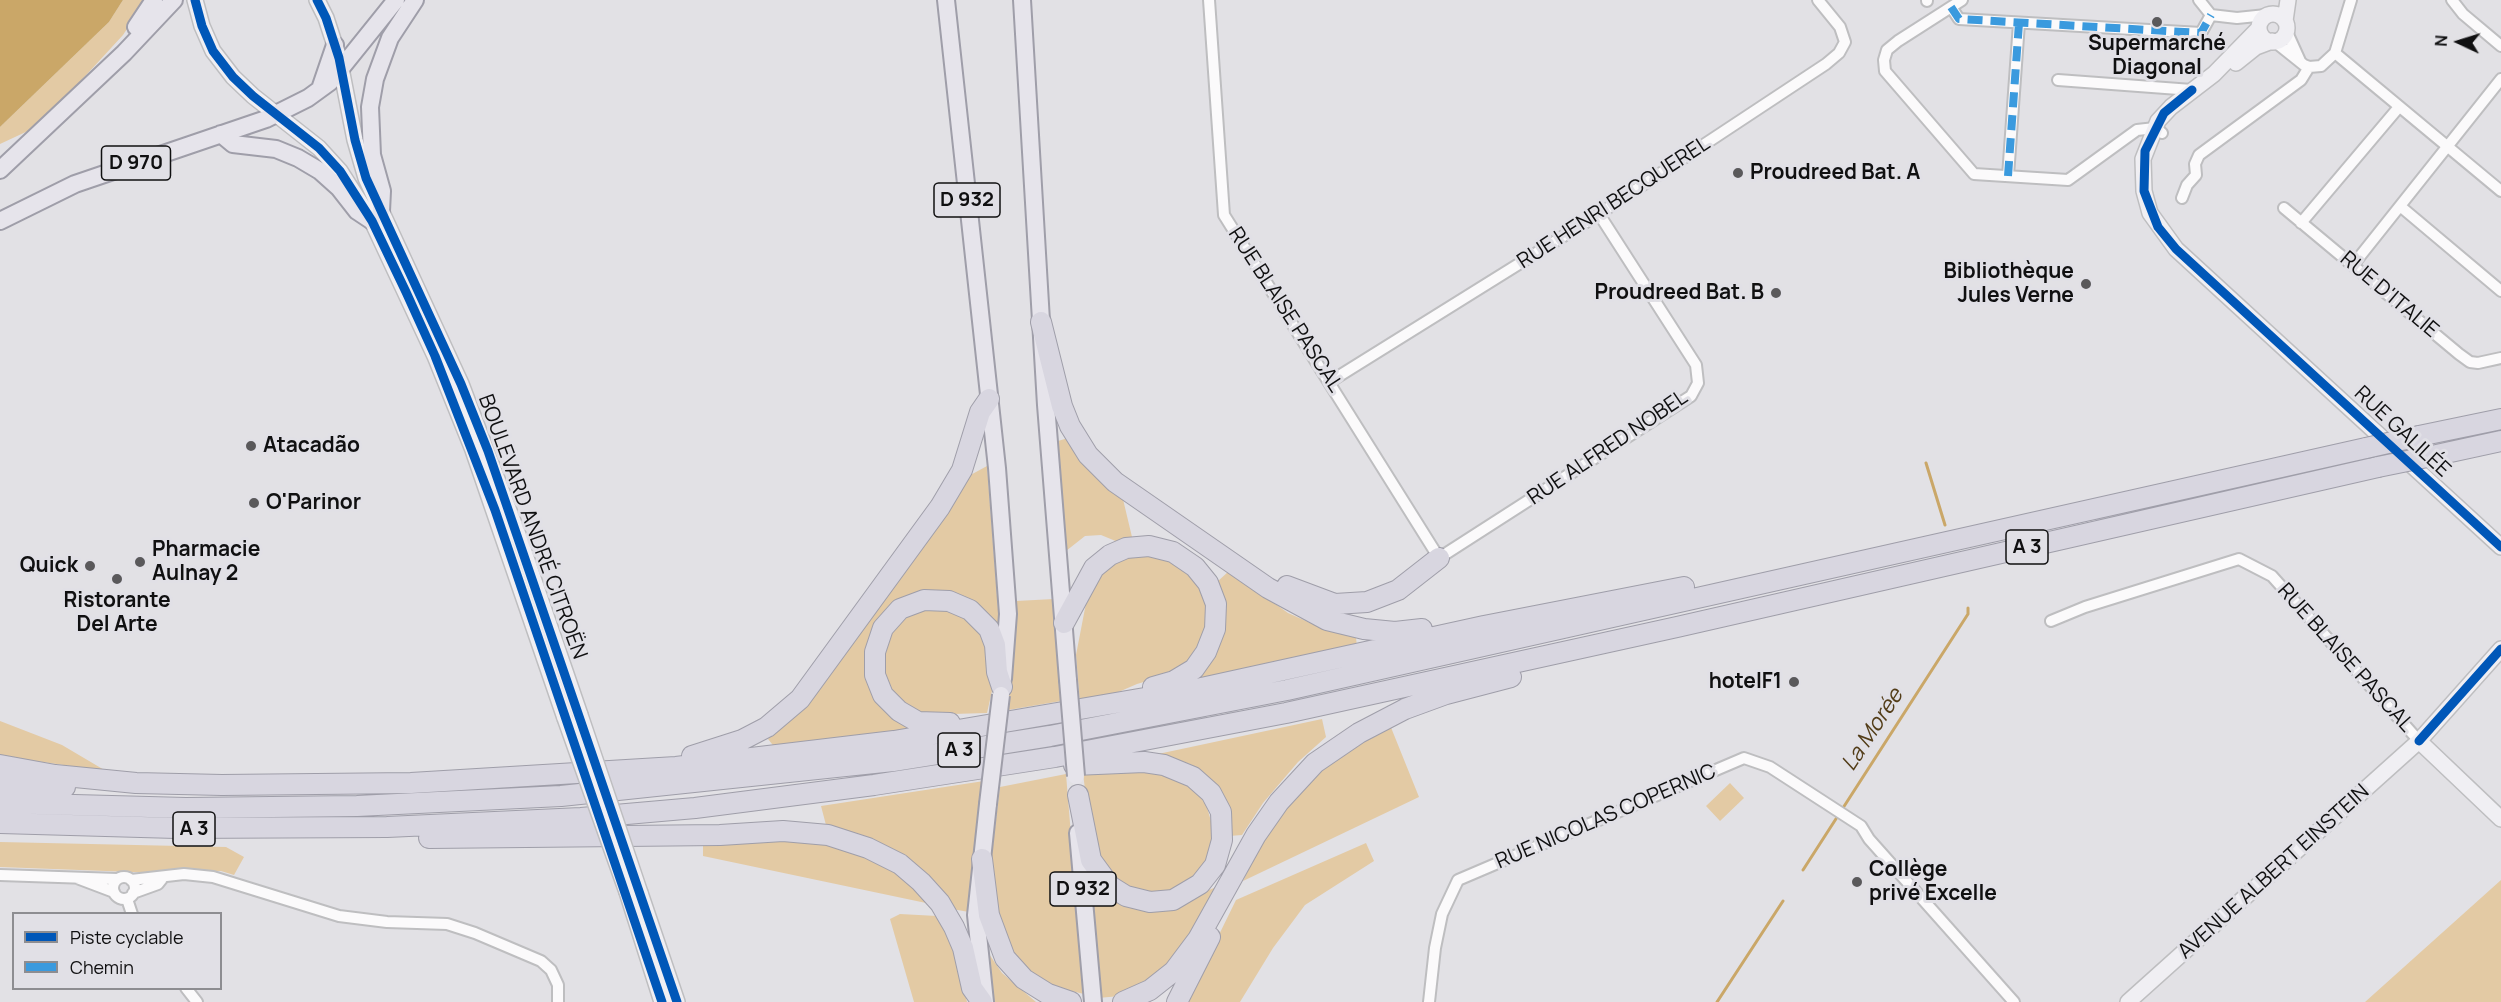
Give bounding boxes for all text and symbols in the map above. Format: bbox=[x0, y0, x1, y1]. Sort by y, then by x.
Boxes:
north arrow bbox=[2429, 12, 2489, 72]
marker: Supermarché Diagonal bbox=[2150, 15, 2164, 29]
place label: Supermarché Diagonal bbox=[2088, 31, 2226, 81]
text: N bbox=[2430, 34, 2452, 47]
street label: RUE HENRI BECQUEREL bbox=[1513, 131, 1715, 275]
road number: D 970 bbox=[102, 146, 170, 180]
place label: Proudreed Bat. A bbox=[1750, 160, 1920, 186]
marker: Proudreed Bat. A bbox=[1731, 166, 1745, 180]
road number: D 932 bbox=[934, 183, 1000, 217]
street label: RUE BLAISE PASCAL bbox=[1222, 223, 1348, 397]
street label: RUE D'ITALIE bbox=[2335, 247, 2443, 343]
place label: Bibliothèque Jules Verne bbox=[1944, 259, 2074, 309]
marker: Bibliothèque Jules Verne bbox=[2079, 277, 2093, 291]
place label: Proudreed Bat. B bbox=[1594, 280, 1764, 306]
marker: Proudreed Bat. B bbox=[1769, 286, 1783, 300]
street label: RUE GALILÉE bbox=[2349, 381, 2455, 483]
street label: RUE ALFRED NOBEL bbox=[1523, 385, 1693, 511]
street label: BOULEVARD ANDRÉ CITROËN bbox=[472, 391, 592, 663]
place label: Atacadão bbox=[263, 433, 360, 459]
marker: Atacadão bbox=[244, 439, 258, 453]
place label: O'Parinor bbox=[266, 490, 361, 516]
marker: O'Parinor bbox=[247, 496, 261, 510]
road number: A 3 bbox=[2006, 530, 2048, 564]
place label: Pharmacie Aulnay 2 bbox=[152, 537, 260, 587]
place label: Quick bbox=[20, 553, 78, 579]
marker: Pharmacie Aulnay 2 bbox=[133, 555, 147, 569]
marker: Quick bbox=[83, 559, 97, 573]
marker: Ristorante Del Arte bbox=[110, 572, 124, 586]
street label: RUE BLAISE PASCAL bbox=[2272, 579, 2418, 737]
place label: Ristorante Del Arte bbox=[63, 588, 171, 638]
place label: hotelF1 bbox=[1709, 669, 1782, 695]
marker: hotelF1 bbox=[1787, 675, 1801, 689]
water label: La Morée bbox=[1837, 684, 1909, 776]
road number: A 3 bbox=[938, 733, 980, 767]
street label: RUE NICOLAS COPERNIC bbox=[1492, 759, 1720, 875]
street label: AVENUE ALBERT EINSTEIN bbox=[2173, 779, 2375, 965]
road number: A 3 bbox=[173, 812, 215, 846]
place label: Collège privé Excelle bbox=[1869, 857, 1997, 907]
road number: D 932 bbox=[1050, 872, 1116, 906]
marker: Collège privé Excelle bbox=[1850, 875, 1864, 889]
legend bbox=[12, 912, 222, 990]
text: Piste cyclable bbox=[70, 925, 184, 949]
text: Chemin bbox=[70, 955, 134, 979]

